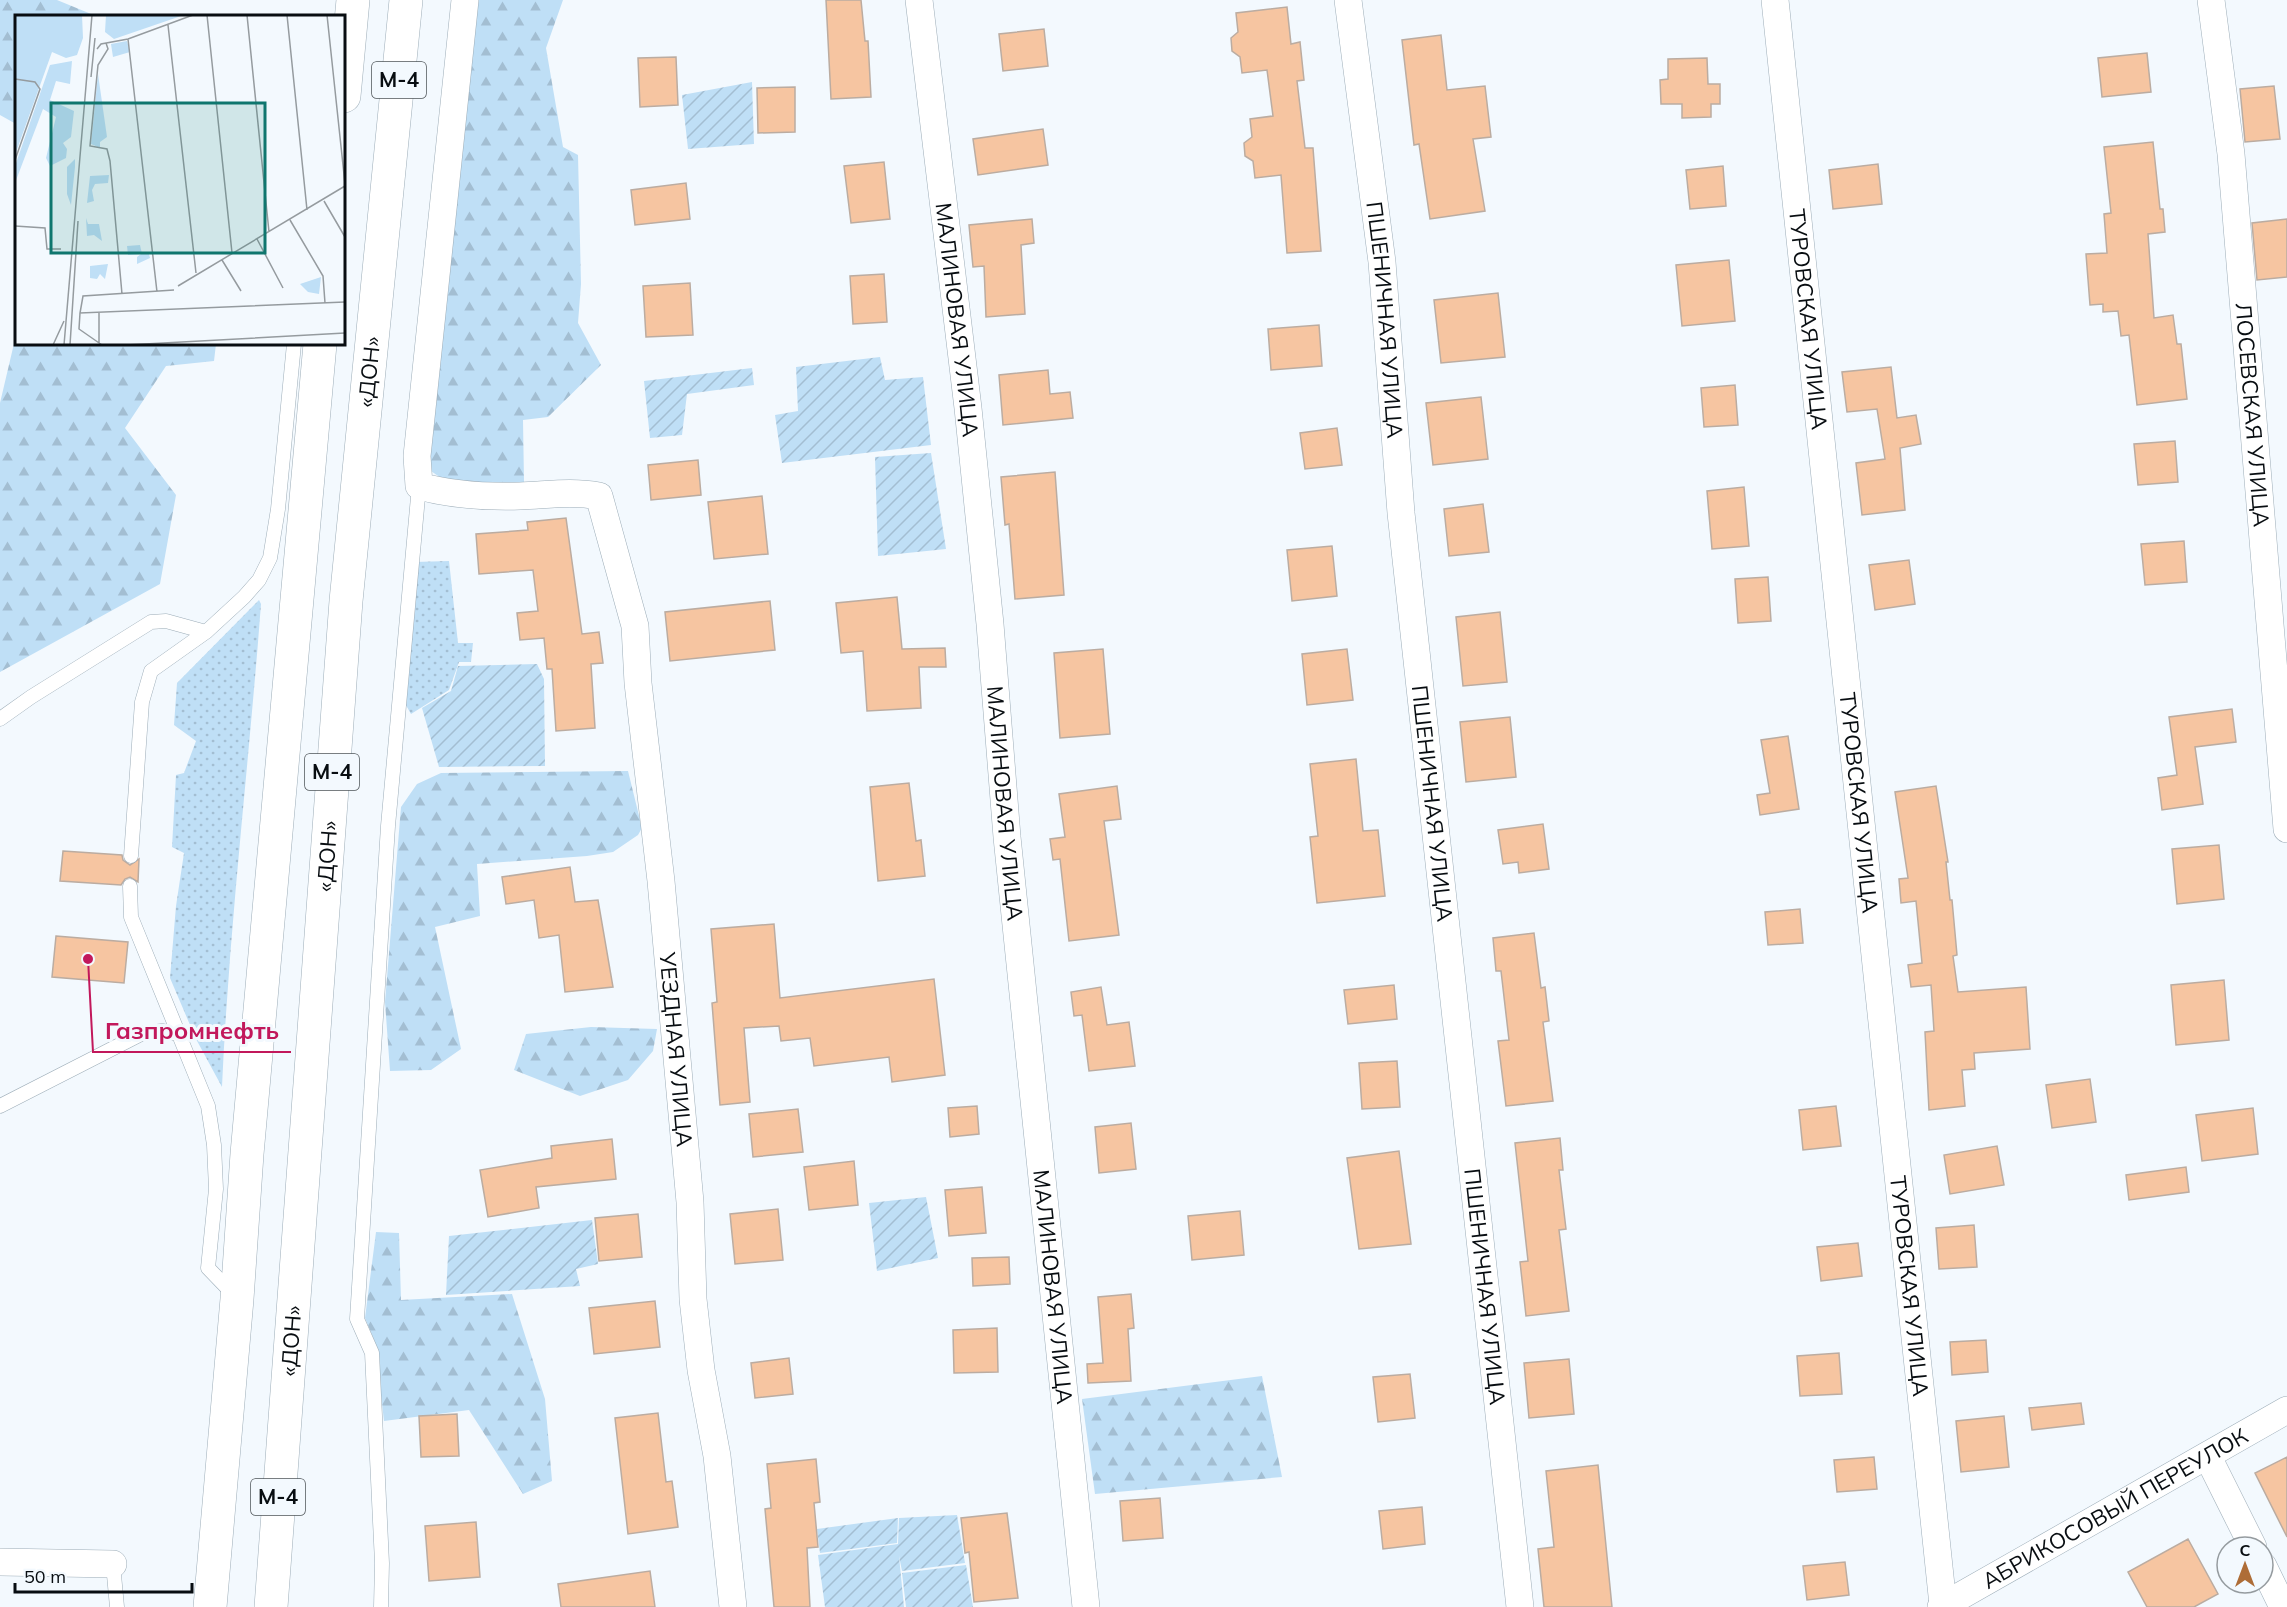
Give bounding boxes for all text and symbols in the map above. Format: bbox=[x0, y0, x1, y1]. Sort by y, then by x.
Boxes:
inset map bbox=[15, 15, 345, 345]
road number: М-4 bbox=[372, 62, 426, 98]
street label: ПШЕНИЧНАЯ УЛИЦА bbox=[1360, 200, 1409, 439]
street label: МАЛИНОВАЯ УЛИЦА bbox=[929, 201, 985, 438]
street label: ТУРОВСКАЯ УЛИЦА bbox=[1783, 207, 1834, 431]
street label: ЛОСЕВСКАЯ УЛИЦА bbox=[2229, 302, 2276, 528]
street label: «ДОН» bbox=[351, 335, 386, 409]
street label: ПШЕНИЧНАЯ УЛИЦА bbox=[1406, 684, 1459, 923]
street label: МАЛИНОВАЯ УЛИЦА bbox=[981, 685, 1030, 922]
street label: ТУРОВСКАЯ УЛИЦА bbox=[1834, 691, 1884, 914]
road number: М-4 bbox=[305, 754, 359, 790]
street label: «ДОН» bbox=[310, 819, 344, 893]
street label: УЕЗДНАЯ УЛИЦА bbox=[653, 950, 699, 1148]
callout: Газпромнефть bbox=[93, 1010, 291, 1052]
text: Газпромнефть bbox=[105, 1015, 279, 1045]
street label: ПШЕНИЧНАЯ УЛИЦА bbox=[1458, 1167, 1512, 1406]
street label: МАЛИНОВАЯ УЛИЦА bbox=[1027, 1168, 1079, 1406]
street label: ТУРОВСКАЯ УЛИЦА bbox=[1884, 1174, 1935, 1398]
street label: «ДОН» bbox=[274, 1304, 307, 1377]
street label: АБРИКОСОВЫЙ ПЕРЕУЛОК bbox=[1976, 1424, 2252, 1594]
road number: М-4 bbox=[251, 1479, 305, 1515]
north arrow bbox=[2215, 1535, 2275, 1595]
scale bar bbox=[15, 1556, 192, 1594]
text: 50 m bbox=[24, 1565, 66, 1588]

